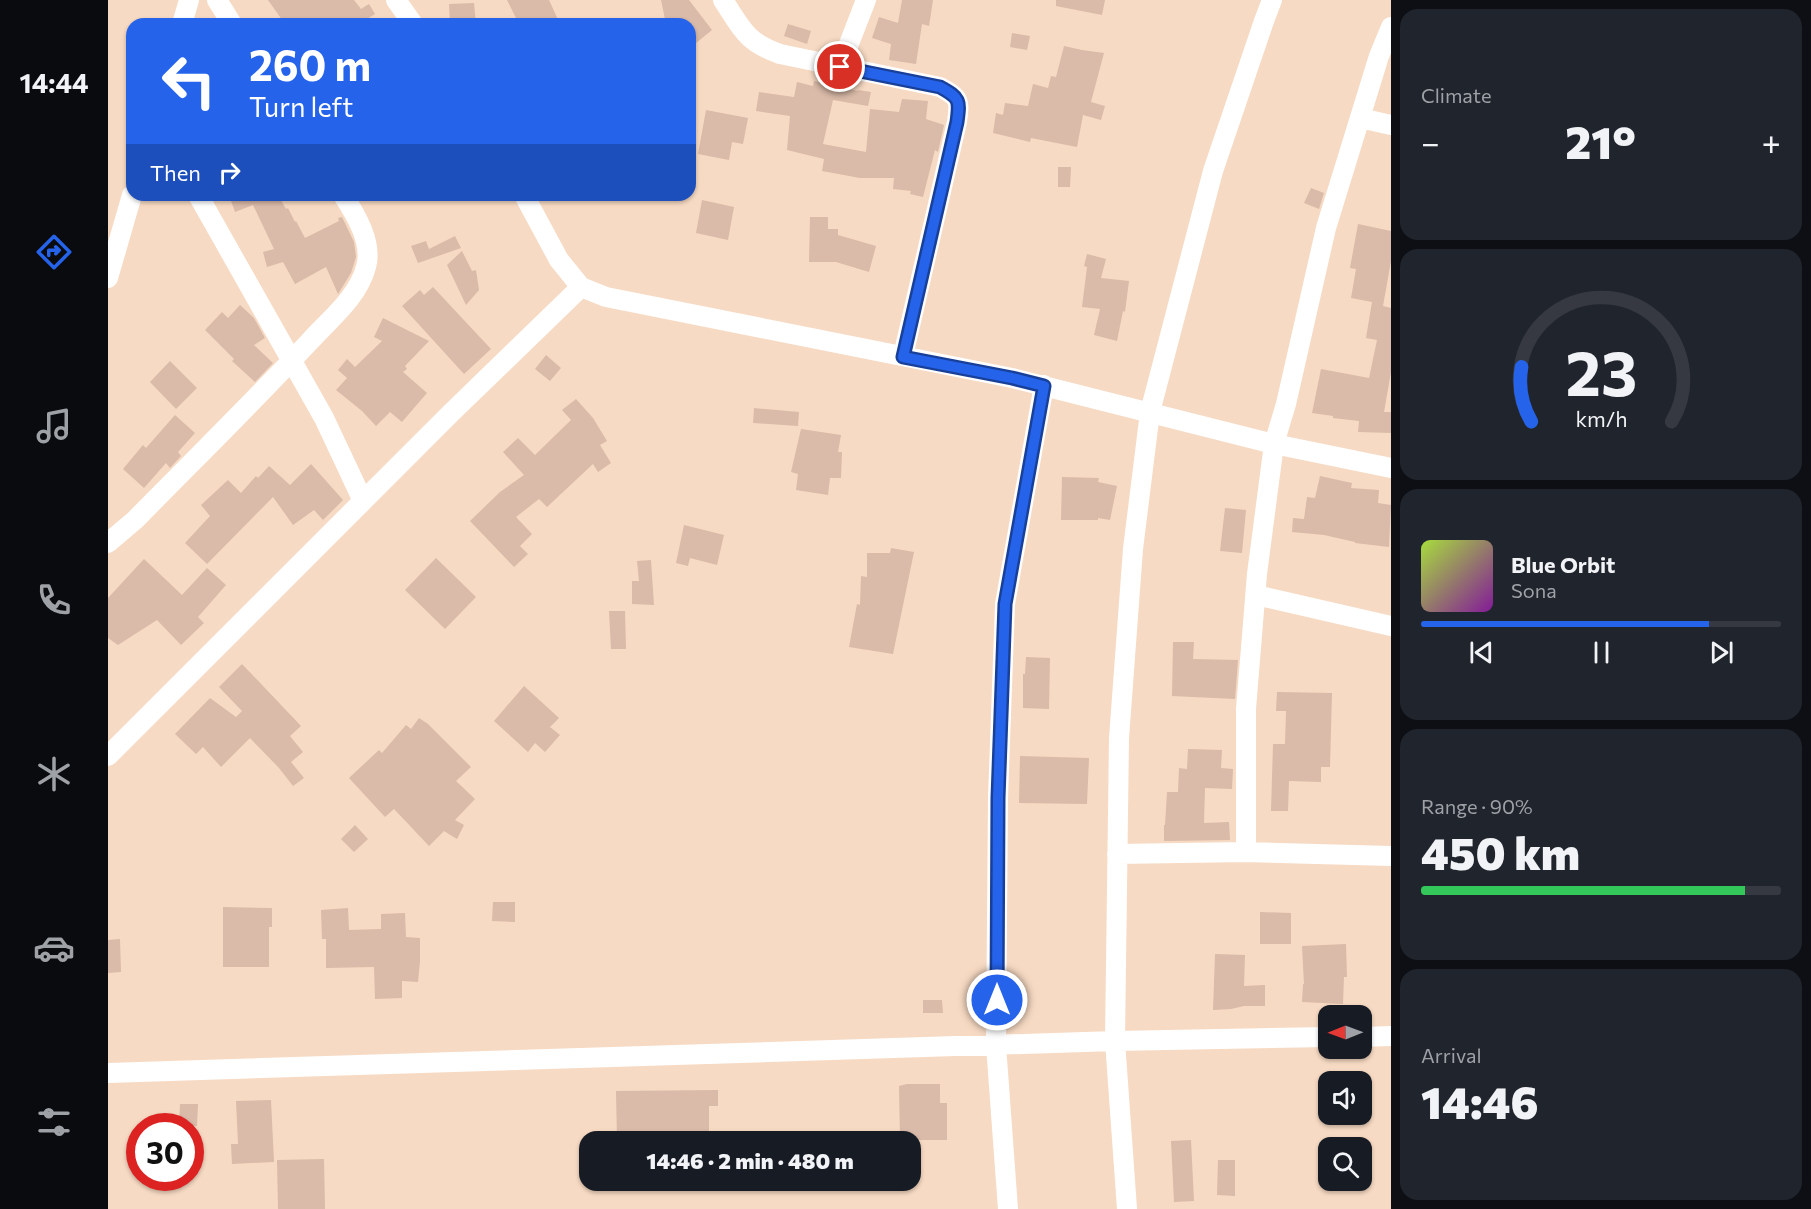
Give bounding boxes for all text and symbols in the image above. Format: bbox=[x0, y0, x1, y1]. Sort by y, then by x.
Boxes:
text: 260 m bbox=[249, 38, 371, 90]
pin bbox=[814, 41, 865, 92]
icon: left bbox=[150, 42, 228, 120]
icon: arrive bbox=[823, 50, 856, 83]
text: 14:44 bbox=[19, 66, 89, 99]
text: Climate bbox=[1421, 83, 1491, 107]
text: Turn left bbox=[249, 90, 353, 123]
text: 21° bbox=[1565, 113, 1636, 168]
text: − bbox=[1421, 121, 1440, 162]
text: + bbox=[1762, 121, 1781, 162]
icon: right bbox=[213, 156, 246, 189]
text: Then bbox=[150, 159, 201, 186]
icon: directions bbox=[33, 231, 75, 273]
text: 23 bbox=[1565, 333, 1637, 409]
icon: music bbox=[33, 405, 75, 447]
text: km/h bbox=[1575, 405, 1627, 431]
text: Blue Orbit bbox=[1511, 551, 1615, 578]
text: Sona bbox=[1511, 578, 1557, 602]
icon: phone bbox=[33, 579, 75, 621]
icon: previous bbox=[1465, 636, 1498, 669]
icon: pause bbox=[1585, 636, 1618, 669]
icon: next bbox=[1705, 636, 1738, 669]
icon: climate bbox=[33, 753, 75, 795]
text: Range · 90% bbox=[1421, 794, 1533, 818]
text: 450 km bbox=[1421, 824, 1580, 879]
icon: car bbox=[33, 927, 75, 969]
position arrow bbox=[965, 968, 1029, 1032]
north arrow bbox=[1318, 1005, 1372, 1059]
map controls bbox=[1318, 1005, 1372, 1191]
text: Arrival bbox=[1421, 1043, 1482, 1067]
button: sound bbox=[1318, 1071, 1372, 1125]
text: 14:46 bbox=[1421, 1073, 1539, 1128]
icon: filters bbox=[33, 1101, 75, 1143]
speed limit sign: 30 bbox=[126, 1113, 204, 1191]
button: search bbox=[1318, 1137, 1372, 1191]
text: 14:46 · 2 min · 480 m bbox=[646, 1147, 854, 1174]

